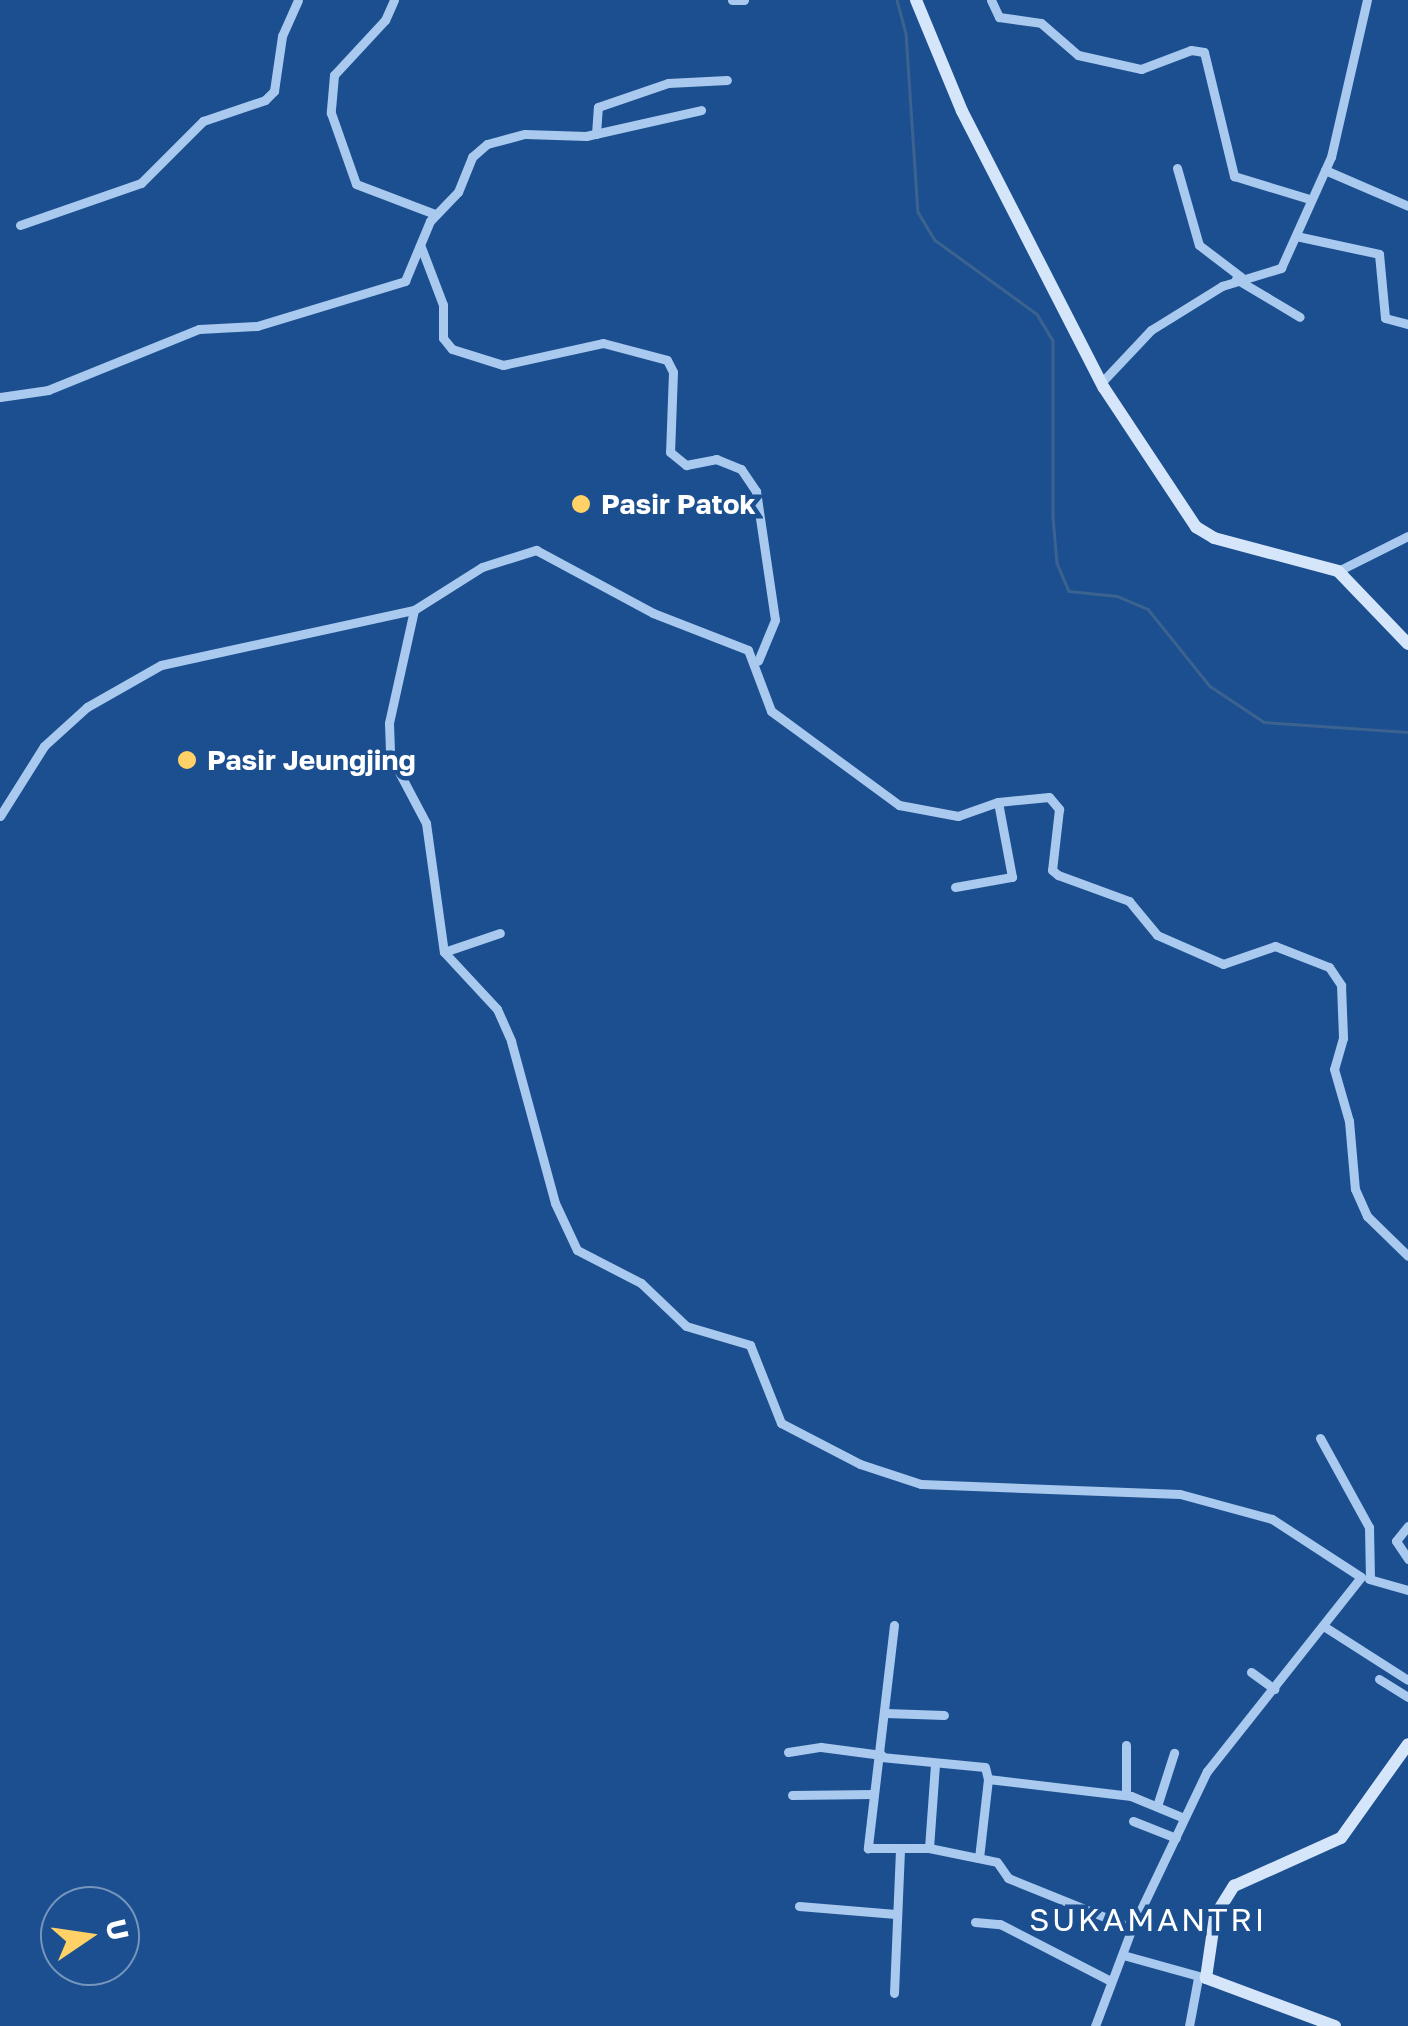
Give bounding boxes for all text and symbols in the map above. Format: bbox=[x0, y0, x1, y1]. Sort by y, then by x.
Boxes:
place label: Pasir Patok bbox=[601, 487, 756, 521]
marker: Pasir Patok bbox=[570, 493, 592, 515]
place label: Pasir Jeungjing bbox=[207, 743, 416, 777]
marker: Pasir Jeungjing bbox=[176, 749, 198, 771]
north arrow bbox=[40, 1886, 140, 1986]
district label: SUKAMANTRI bbox=[1029, 1900, 1267, 1938]
text: U bbox=[99, 1916, 136, 1943]

